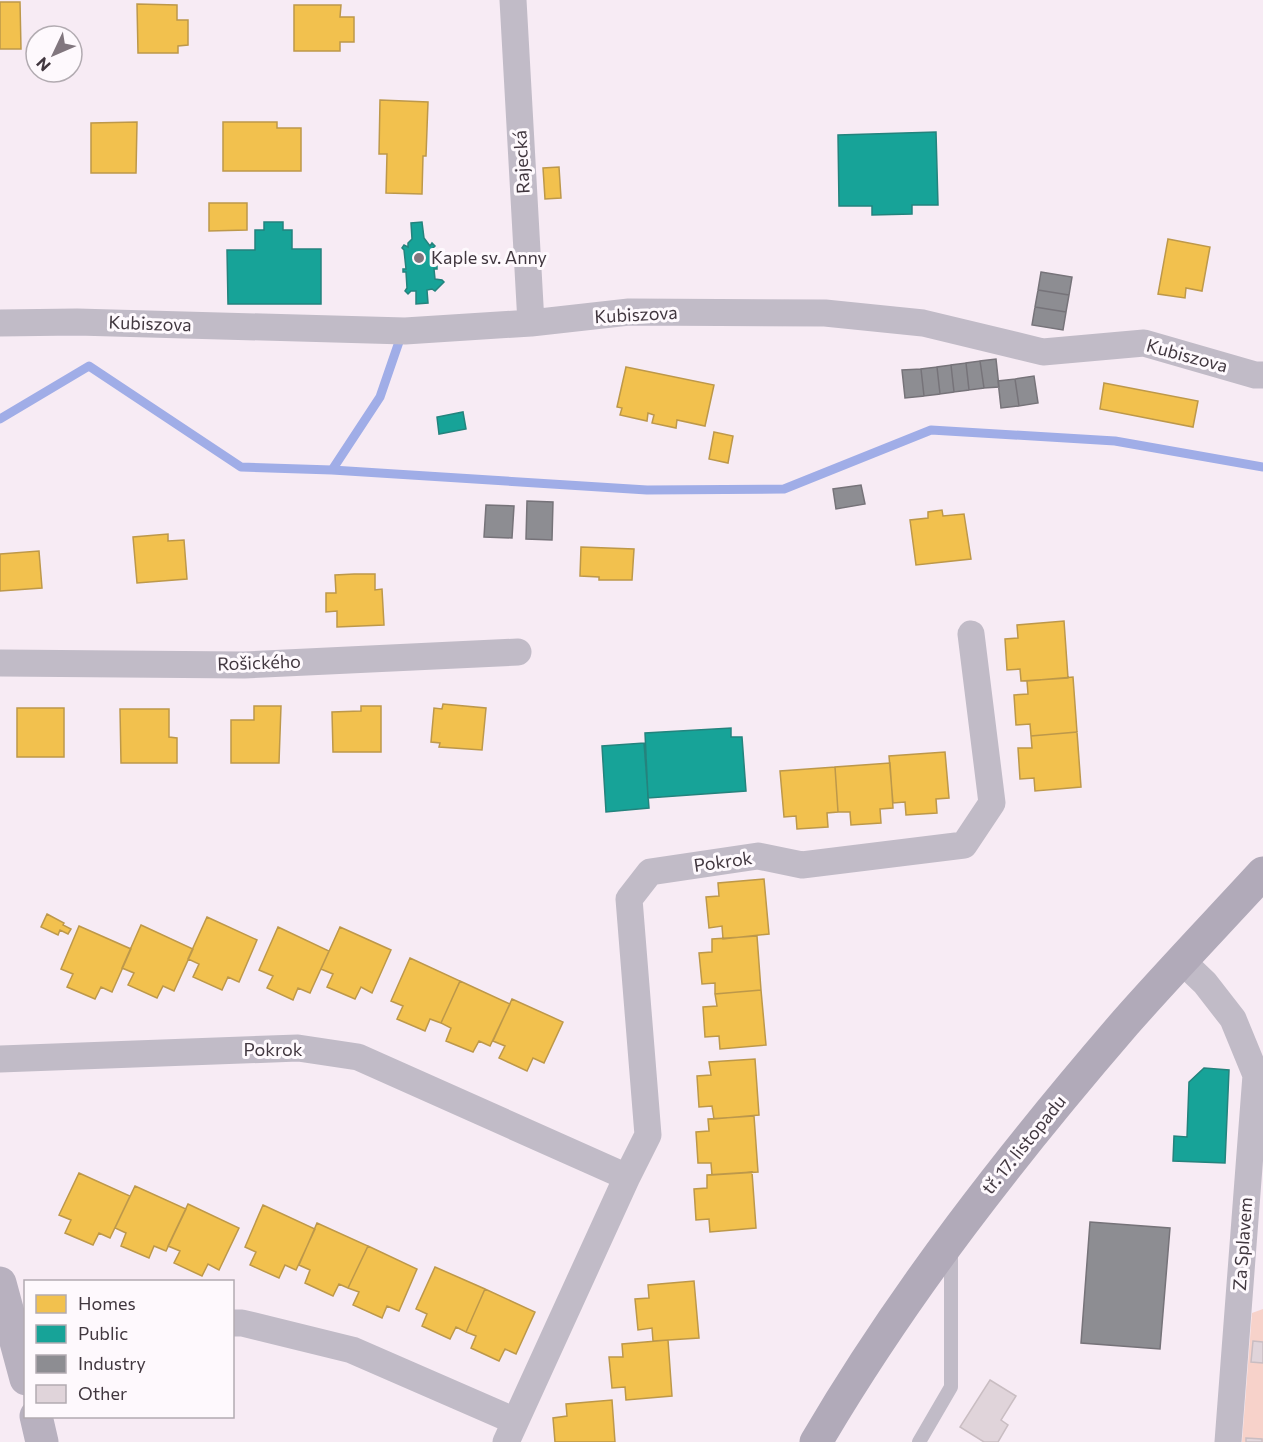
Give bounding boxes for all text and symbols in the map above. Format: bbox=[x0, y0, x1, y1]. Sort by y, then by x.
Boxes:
north arrow bbox=[24, 24, 84, 84]
text: N bbox=[32, 54, 54, 76]
street label: Rajecká bbox=[508, 130, 534, 194]
place label: Kaple sv. Anny bbox=[431, 246, 547, 268]
marker: Kaple sv. Anny bbox=[412, 251, 426, 265]
street label: Kubiszova bbox=[594, 301, 678, 327]
street label: Kubiszova bbox=[108, 311, 192, 335]
street label: Kubiszova bbox=[1144, 334, 1230, 376]
street label: Rošického bbox=[217, 650, 301, 674]
street label: Pokrok bbox=[692, 846, 754, 876]
street label: Pokrok bbox=[244, 1038, 303, 1060]
street label: tř. 17. listopadu bbox=[977, 1090, 1070, 1198]
street label: Za Splavem bbox=[1228, 1196, 1256, 1292]
legend bbox=[24, 1280, 234, 1418]
text: Homes bbox=[78, 1292, 136, 1314]
text: Public bbox=[78, 1322, 128, 1344]
text: Industry bbox=[78, 1352, 146, 1374]
text: Other bbox=[78, 1382, 127, 1404]

